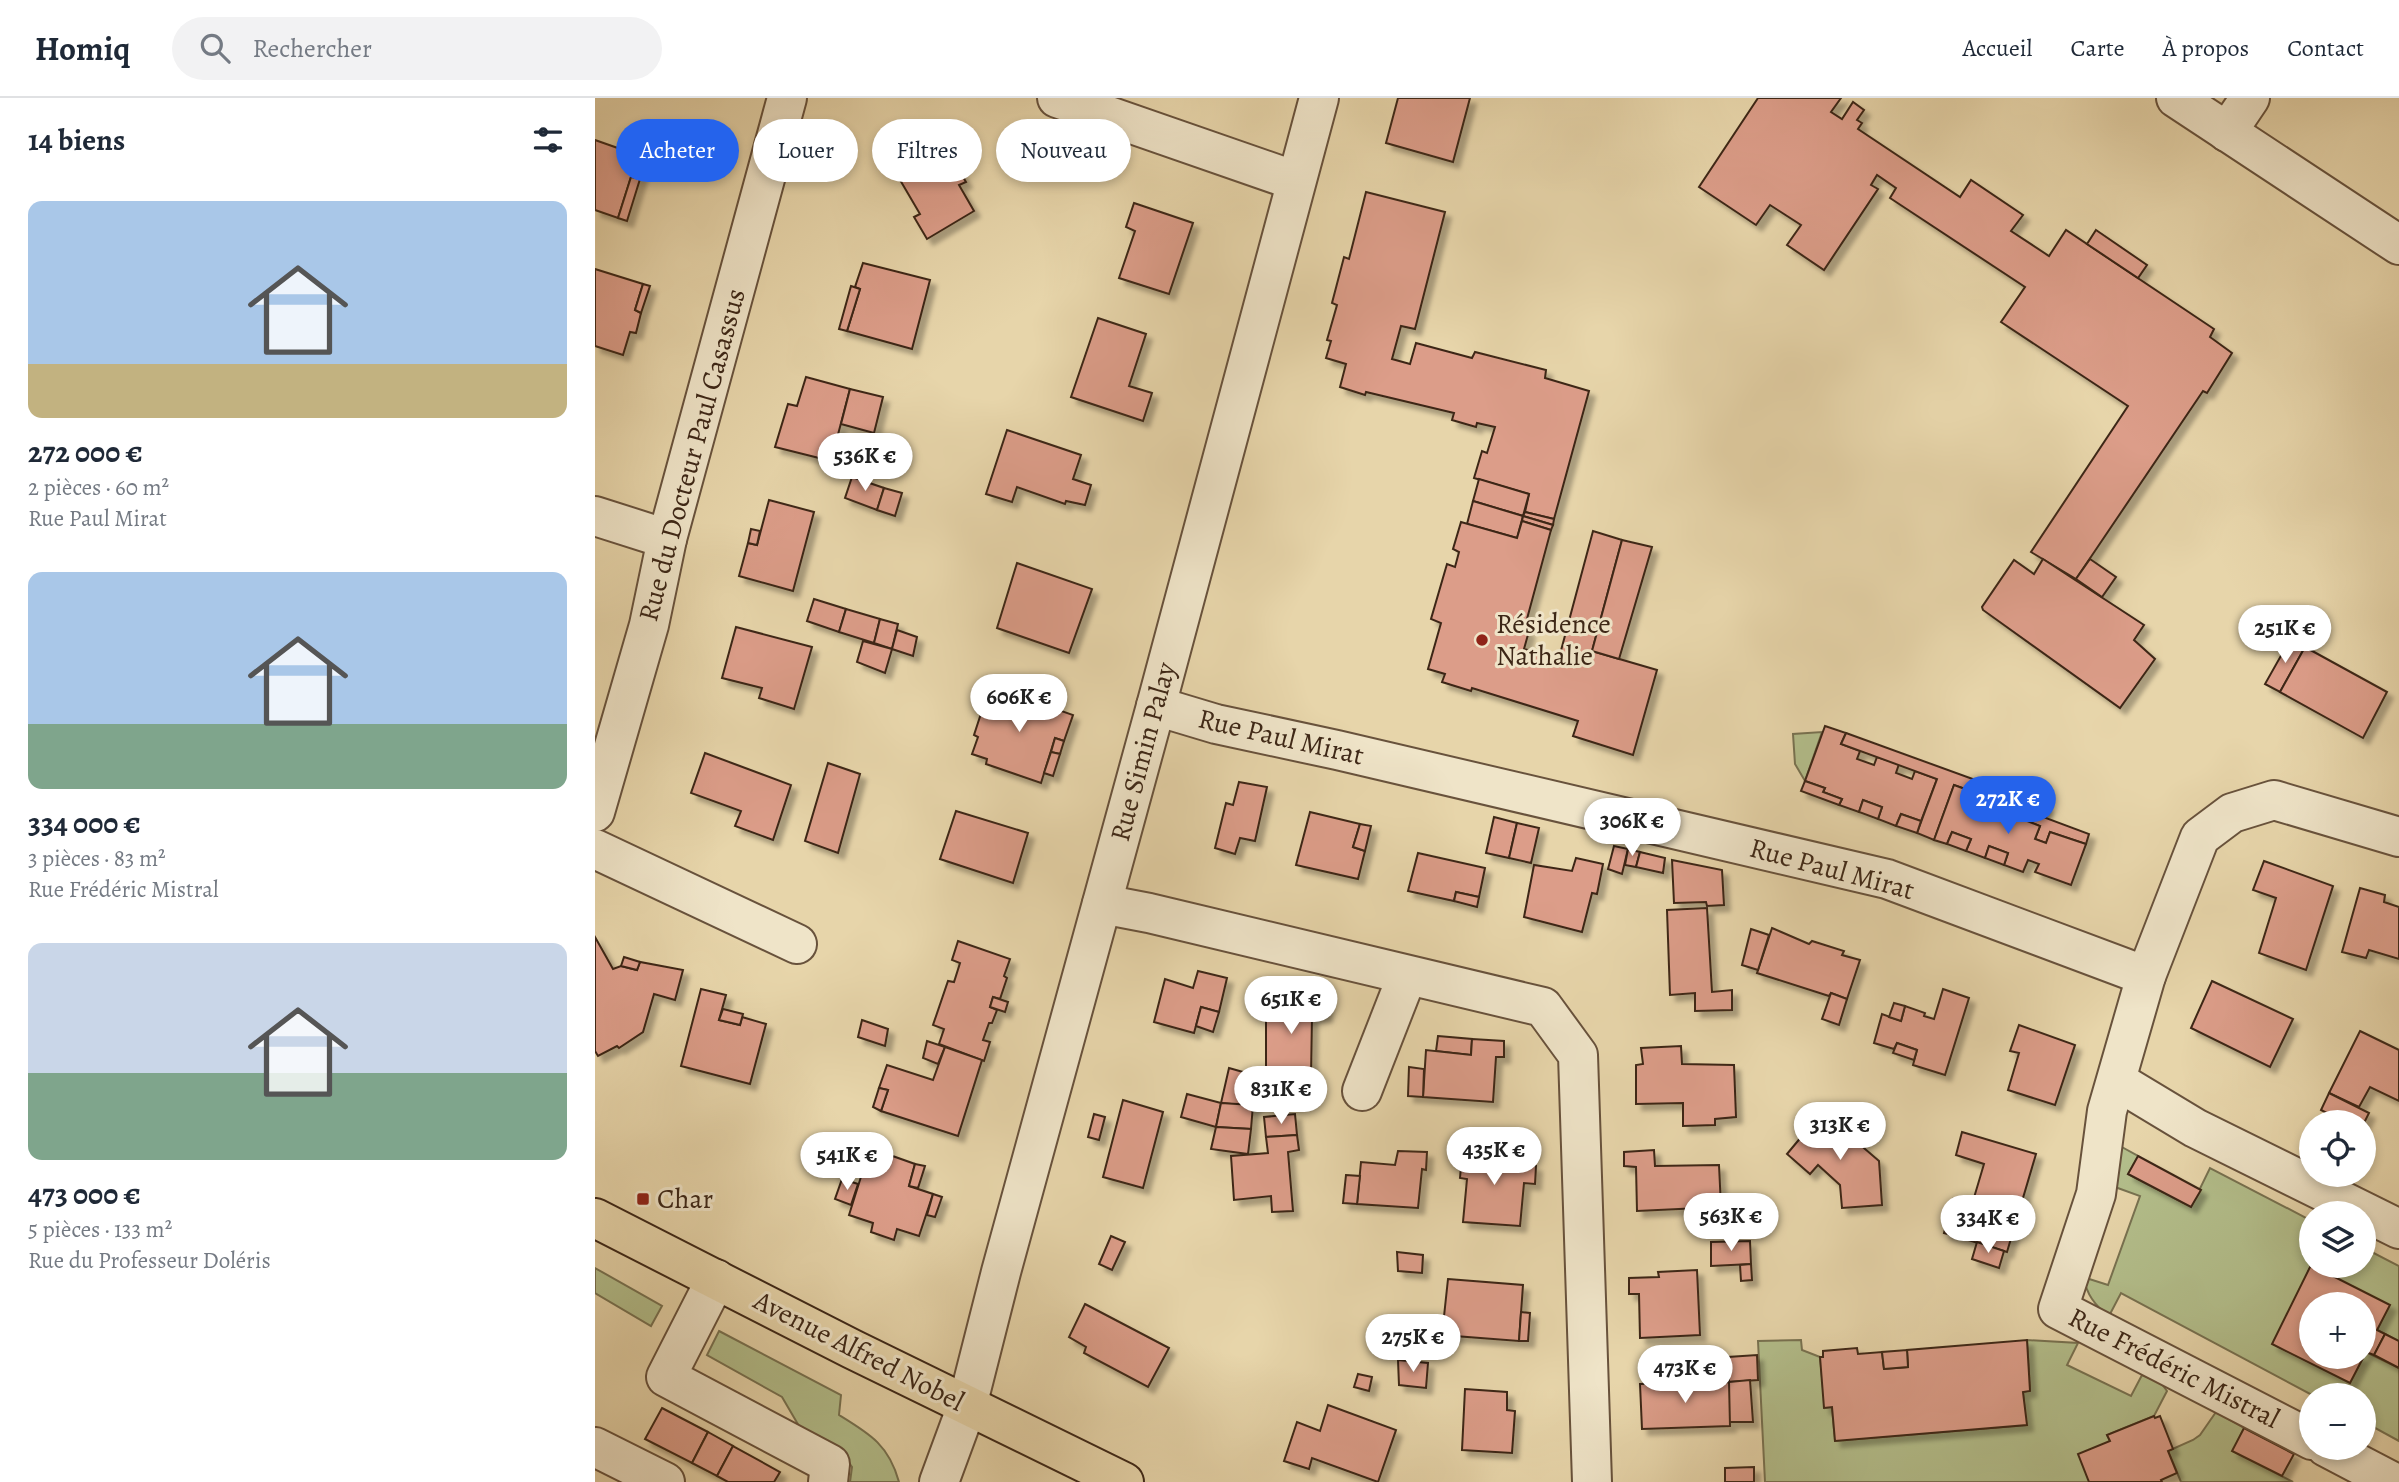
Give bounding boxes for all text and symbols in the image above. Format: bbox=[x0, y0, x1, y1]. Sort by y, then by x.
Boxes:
search box bbox=[172, 17, 662, 80]
text: Homiq bbox=[35, 26, 130, 71]
icon: search bbox=[196, 29, 234, 67]
text: Rechercher bbox=[252, 31, 372, 66]
text: Accueil bbox=[1962, 32, 2032, 64]
text: Carte bbox=[2070, 32, 2125, 64]
text: À propos bbox=[2163, 32, 2249, 64]
text: Contact bbox=[2287, 32, 2364, 64]
chip: Acheter bbox=[616, 119, 739, 182]
chip: Louer bbox=[753, 119, 858, 182]
chip: Filtres bbox=[872, 119, 982, 182]
chip: Nouveau bbox=[996, 119, 1131, 182]
text: 14 biens bbox=[28, 120, 125, 160]
icon: filters bbox=[529, 121, 567, 159]
icon: home bbox=[235, 247, 361, 373]
street label: Rue du Docteur Paul Casassus bbox=[629, 284, 755, 626]
text: 272 000 € bbox=[28, 432, 143, 472]
pin: 536K € bbox=[808, 434, 922, 493]
text: 536K € bbox=[834, 440, 896, 471]
text: 2 pièces · 60 m² bbox=[28, 472, 169, 503]
text: Rue Paul Mirat bbox=[28, 503, 167, 534]
place label: Résidence Nathalie bbox=[1496, 605, 1611, 675]
pin: 251K € bbox=[2228, 606, 2342, 665]
text: 251K € bbox=[2254, 612, 2316, 643]
icon: home bbox=[235, 618, 361, 744]
marker: Résidence Nathalie bbox=[1474, 632, 1490, 648]
street label: Rue Simin Palay bbox=[1101, 658, 1185, 846]
pin: 606K € bbox=[962, 674, 1076, 734]
text: 606K € bbox=[986, 681, 1052, 712]
street label: Rue Paul Mirat bbox=[1194, 699, 1368, 775]
pin: 272K € bbox=[1951, 776, 2065, 836]
text: 272K € bbox=[1976, 783, 2040, 814]
pin: 306K € bbox=[1575, 798, 1689, 858]
text: 334 000 € bbox=[28, 803, 141, 843]
text: 306K € bbox=[1600, 805, 1664, 836]
street label: Rue Paul Mirat bbox=[1745, 829, 1919, 909]
text: 3 pièces · 83 m² bbox=[28, 843, 166, 874]
text: Rue Frédéric Mistral bbox=[28, 874, 219, 905]
pin: 651K € bbox=[1234, 976, 1348, 1036]
text: 651K € bbox=[1260, 983, 1322, 1014]
icon: home bbox=[235, 989, 361, 1115]
pin: 831K € bbox=[1224, 1066, 1338, 1126]
text: 831K € bbox=[1250, 1073, 1312, 1104]
pin: 313K € bbox=[1783, 1102, 1897, 1162]
text: 313K € bbox=[1810, 1109, 1870, 1140]
map controls bbox=[2299, 1110, 2376, 1460]
button: locate bbox=[2299, 1110, 2376, 1187]
pin: 435K € bbox=[1437, 1128, 1551, 1187]
pin: 541K € bbox=[790, 1132, 904, 1192]
text: 435K € bbox=[1463, 1134, 1525, 1165]
text: 541K € bbox=[816, 1139, 878, 1170]
text: 473 000 € bbox=[28, 1174, 141, 1214]
place label: Char bbox=[657, 1180, 714, 1218]
marker: Char bbox=[635, 1191, 651, 1207]
pin: 563K € bbox=[1674, 1194, 1788, 1253]
pin: 334K € bbox=[1931, 1196, 2045, 1255]
text: 563K € bbox=[1700, 1200, 1762, 1231]
button: layers bbox=[2299, 1201, 2376, 1278]
text: 334K € bbox=[1957, 1202, 2019, 1233]
text: 5 pièces · 133 m² bbox=[28, 1214, 172, 1245]
text: Rue du Professeur Doléris bbox=[28, 1245, 271, 1276]
street label: Avenue Alfred Nobel bbox=[746, 1281, 971, 1421]
button: + bbox=[2299, 1292, 2376, 1369]
street label: Rue Frédéric Mistral bbox=[2062, 1298, 2286, 1438]
pin: 275K € bbox=[1356, 1314, 1470, 1374]
text: 275K € bbox=[1381, 1321, 1445, 1352]
pin: 473K € bbox=[1628, 1346, 1742, 1405]
text: 473K € bbox=[1654, 1352, 1716, 1383]
button: − bbox=[2299, 1383, 2376, 1460]

